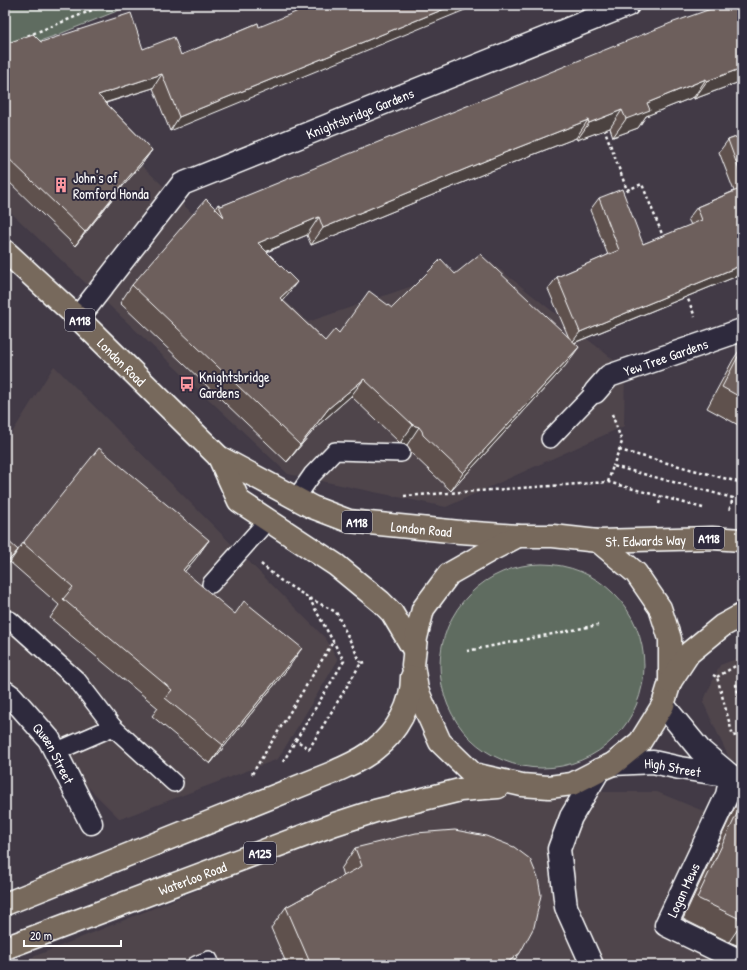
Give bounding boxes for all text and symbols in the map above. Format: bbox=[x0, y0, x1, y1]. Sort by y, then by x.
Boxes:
street label: Knightsbridge Gardens bbox=[303, 83, 416, 143]
place label: John's of Romford Honda bbox=[73, 168, 149, 203]
building icon: John's of Romford Honda bbox=[52, 176, 70, 194]
road number: A118 bbox=[65, 309, 95, 331]
street label: London Road bbox=[94, 333, 151, 390]
street label: Yew Tree Gardens bbox=[621, 333, 710, 380]
place label: Knightsbridge Gardens bbox=[199, 367, 270, 402]
bus stop icon: Knightsbridge Gardens bbox=[178, 375, 196, 393]
road number: A118 bbox=[342, 511, 372, 533]
street label: London Road bbox=[390, 516, 453, 541]
road number: A118 bbox=[694, 527, 724, 549]
street label: St. Edwards Way bbox=[605, 529, 686, 550]
street label: Queen Street bbox=[29, 718, 79, 787]
street label: High Street bbox=[644, 752, 703, 781]
road number: A125 bbox=[244, 842, 276, 864]
street label: Waterloo Road bbox=[156, 856, 229, 899]
street label: Logan Mews bbox=[662, 860, 705, 921]
scale bar bbox=[24, 922, 121, 948]
text: 20 m bbox=[30, 927, 52, 944]

